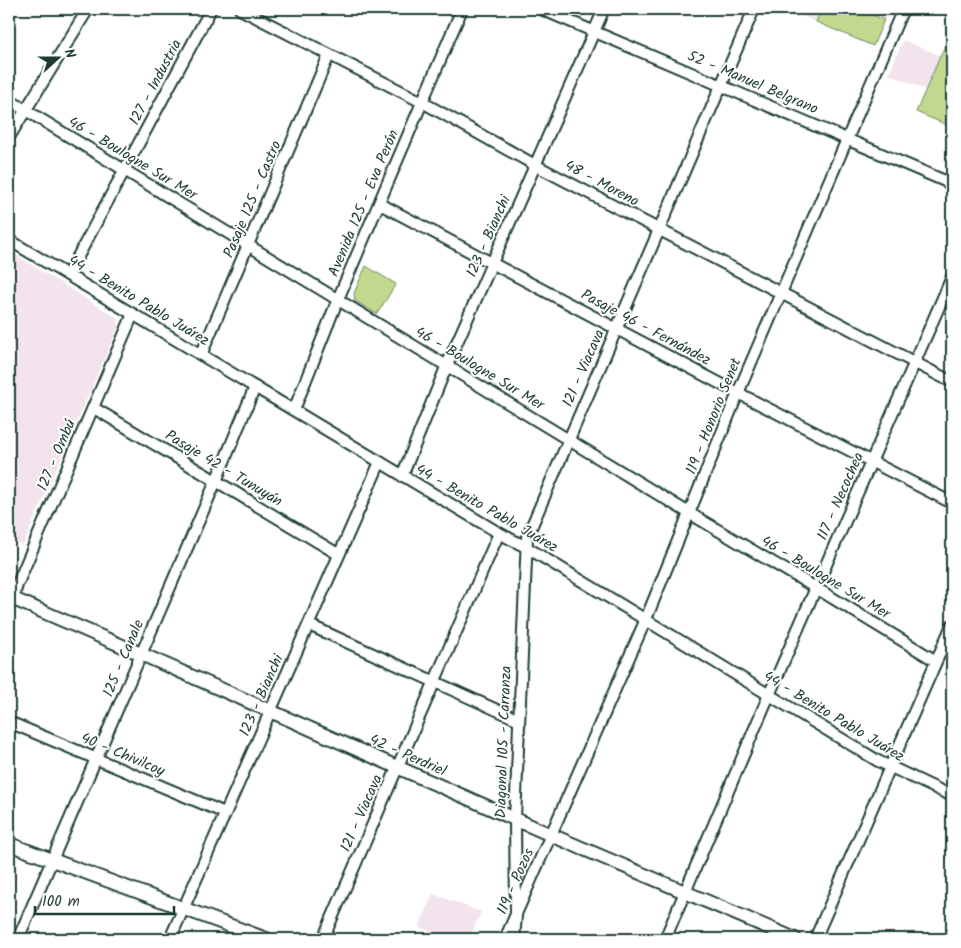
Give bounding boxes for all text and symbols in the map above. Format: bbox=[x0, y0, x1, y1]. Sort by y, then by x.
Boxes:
north arrow bbox=[32, 32, 82, 82]
street label: 127 - Industria bbox=[123, 35, 189, 130]
street label: 52 - Manuel Belgrano bbox=[683, 45, 822, 121]
text: N bbox=[57, 46, 81, 62]
street label: 46 - Boulogne Sur Mer bbox=[63, 111, 203, 208]
street label: Avenida 125 - Eva Perón bbox=[322, 126, 406, 281]
street label: Pasaje 125 - Castro bbox=[217, 137, 289, 262]
street label: 48 - Moreno bbox=[560, 154, 643, 214]
street label: 123 - Bianchi bbox=[460, 190, 518, 281]
street label: 44 - Benito Pablo Juárez bbox=[63, 249, 214, 353]
street label: Pasaje 46 - Fernández bbox=[576, 283, 715, 373]
street label: 46 - Boulogne Sur Mer bbox=[410, 321, 550, 418]
street label: 121 - Viacava bbox=[556, 326, 612, 411]
street label: 119 - Honorio Senet bbox=[680, 354, 748, 478]
street label: 127 - Ombú bbox=[31, 415, 83, 495]
street label: Pasaje 42 - Tunuyán bbox=[160, 424, 287, 514]
street label: 117 - Necochea bbox=[811, 449, 871, 544]
street label: 44 - Benito Pablo Juárez bbox=[411, 458, 563, 560]
street label: 46 - Boulogne Sur Mer bbox=[756, 530, 896, 627]
street label: 125 - Canale bbox=[97, 616, 151, 701]
street label: 123 - Bianchi bbox=[233, 649, 291, 740]
street label: Diagonal 105 - Carranza bbox=[489, 665, 519, 819]
street label: 44 - Benito Pablo Juárez bbox=[758, 665, 909, 769]
street label: 40 - Chivilcoy bbox=[77, 726, 169, 784]
street label: 42 - Perdriel bbox=[365, 728, 450, 784]
street label: 121 - Viacava bbox=[334, 771, 390, 856]
street label: 119 - Pozos bbox=[491, 844, 541, 918]
scale bar bbox=[35, 883, 174, 915]
text: 100 m bbox=[42, 890, 80, 914]

